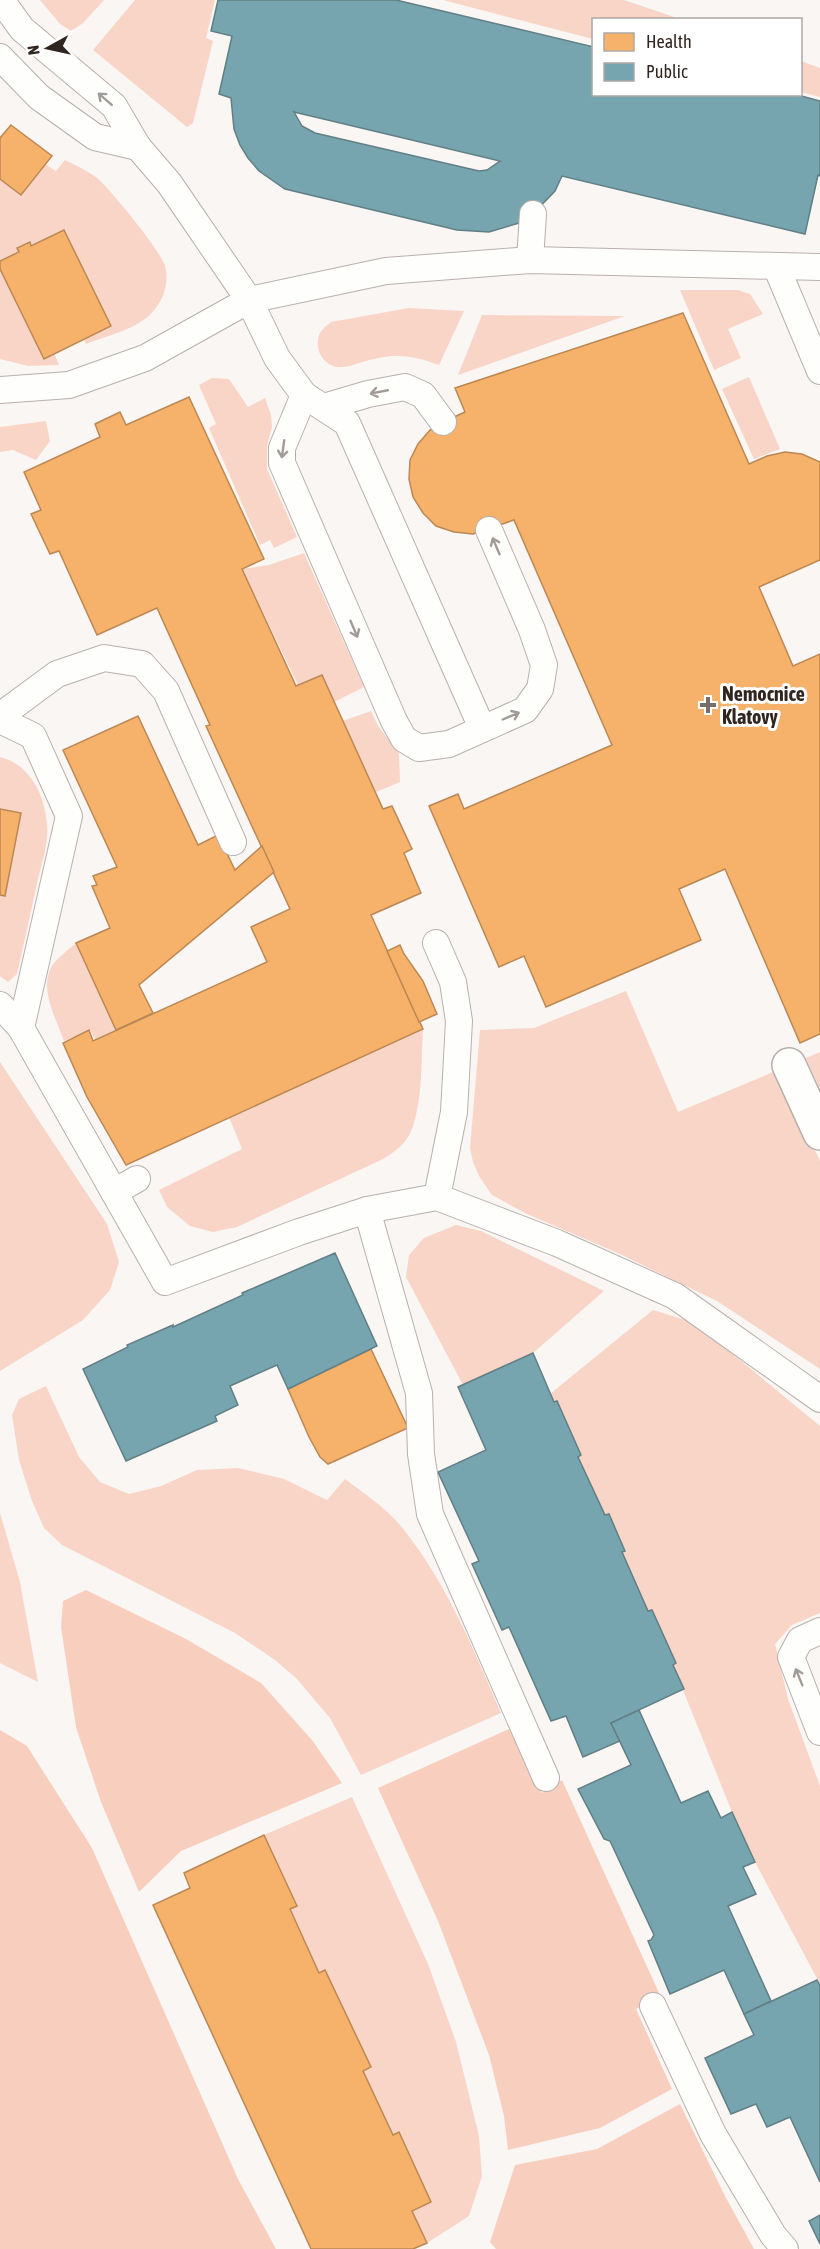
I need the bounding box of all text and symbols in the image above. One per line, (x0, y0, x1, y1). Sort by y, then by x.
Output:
north arrow (18, 18, 78, 78)
legend (592, 18, 802, 96)
text: Health (646, 31, 692, 52)
text: N (24, 44, 43, 56)
text: Public (646, 61, 688, 82)
one-way arrow (98, 92, 113, 106)
one-way arrow (370, 387, 390, 398)
one-way arrow (278, 439, 289, 458)
one-way arrow (489, 537, 501, 555)
one-way arrow (349, 619, 360, 637)
place label: Nemocnice Klatovy (722, 682, 805, 728)
marker: Nemocnice Klatovy (699, 696, 717, 714)
one-way arrow (501, 710, 520, 721)
one-way arrow (793, 1668, 804, 1687)

